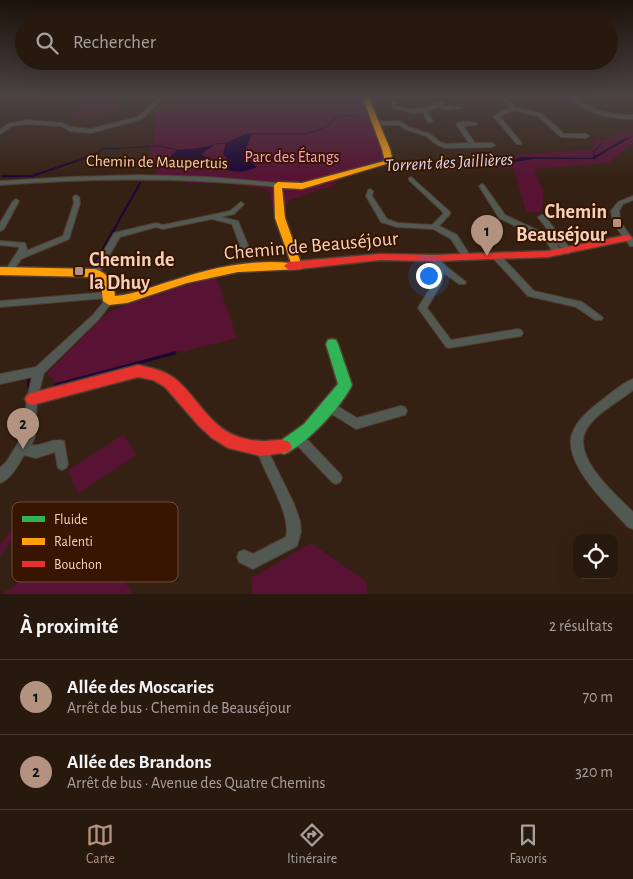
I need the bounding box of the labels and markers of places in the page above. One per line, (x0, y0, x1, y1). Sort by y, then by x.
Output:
place label: Chemin Beauséjour (516, 202, 607, 245)
pin: 1 (471, 215, 503, 256)
marker: Chemin Beauséjour (611, 217, 623, 229)
place label: Chemin de la Dhuy (89, 250, 174, 293)
marker: Chemin de la Dhuy (73, 265, 85, 277)
pin: 2 (7, 408, 39, 449)

